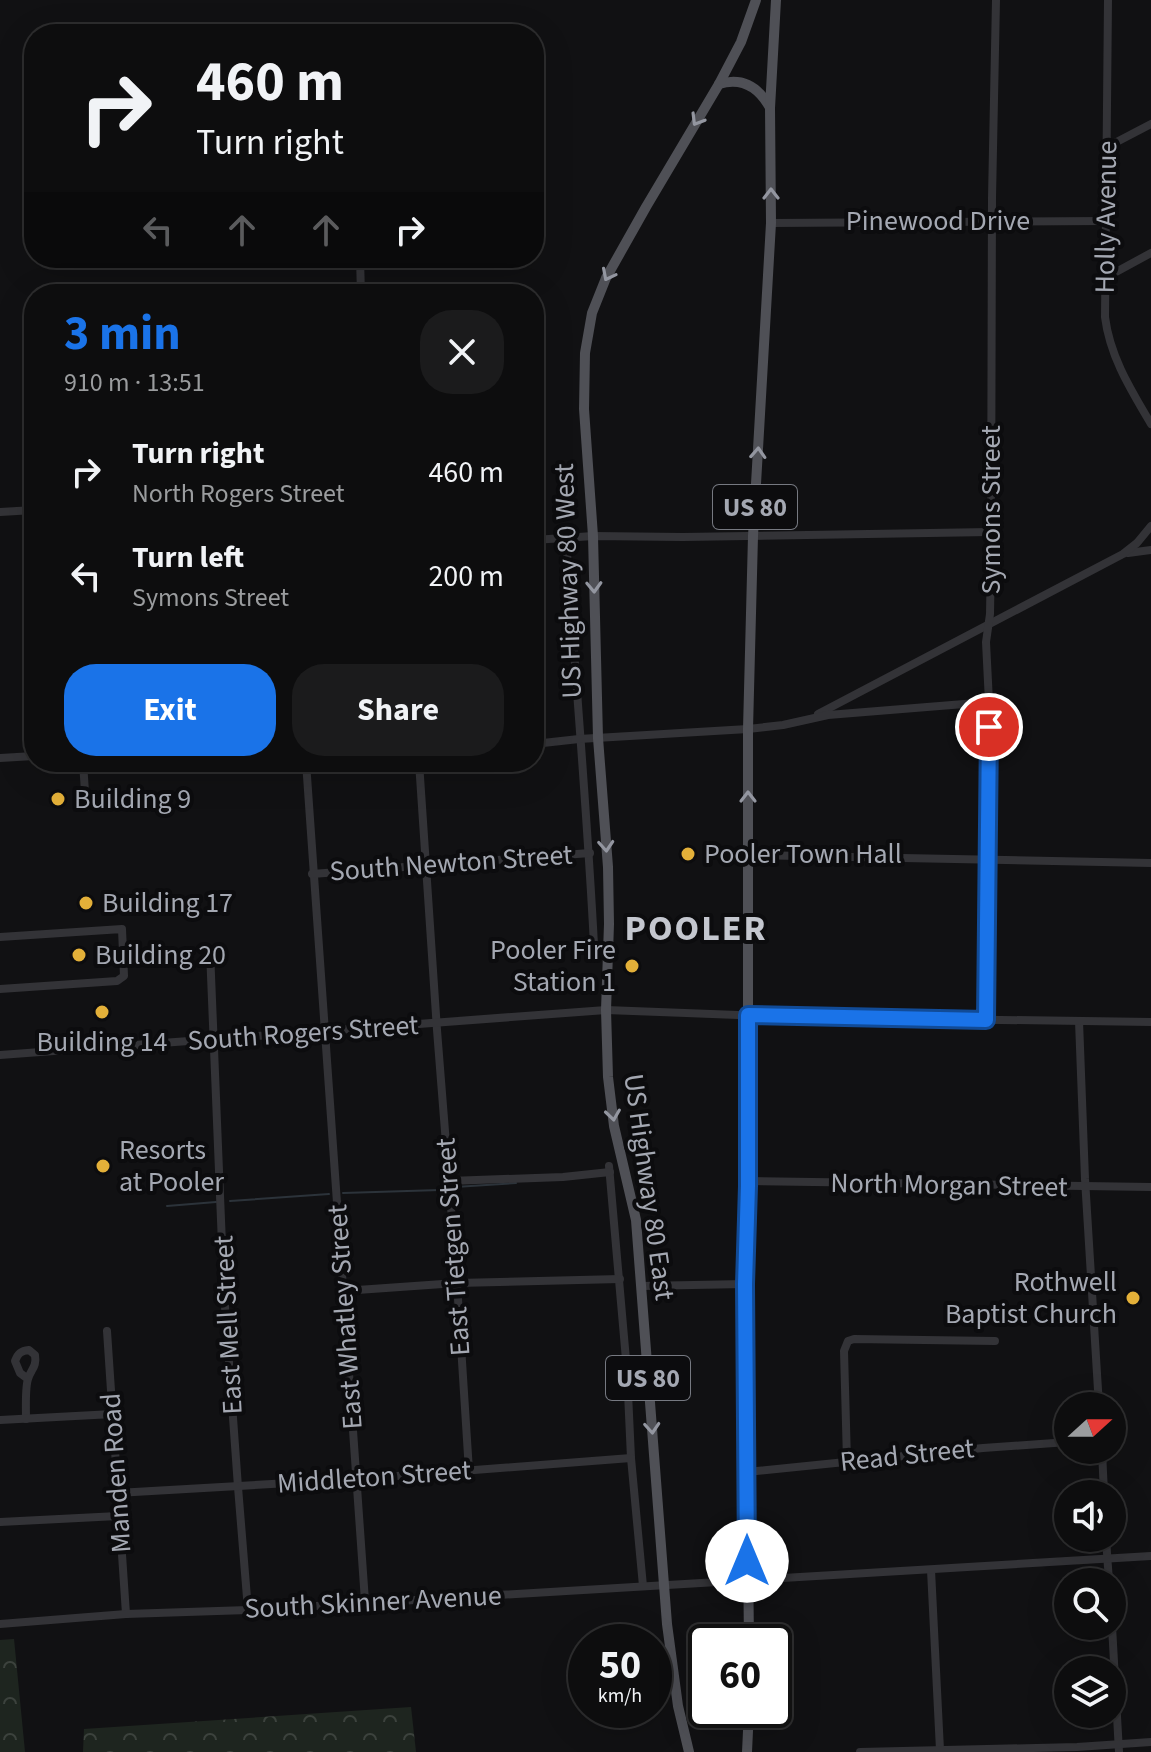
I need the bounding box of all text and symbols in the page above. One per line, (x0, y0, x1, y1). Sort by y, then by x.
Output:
text: 460 m (196, 43, 344, 122)
icon: right (64, 56, 168, 160)
one-way arrow (692, 111, 707, 126)
text: Turn right (196, 117, 344, 168)
street label: Holly Avenue (1085, 140, 1127, 294)
one-way arrow (762, 187, 780, 200)
street label: Pinewood Drive (846, 201, 1030, 241)
icon: left (136, 208, 180, 252)
icon: ahead (220, 208, 264, 252)
icon: ahead (304, 208, 348, 252)
icon: right (388, 208, 432, 252)
one-way arrow (602, 266, 618, 281)
text: 3 min (64, 300, 181, 368)
button: close (420, 310, 504, 394)
text: 910 m · 13:51 (64, 364, 205, 401)
street label: Symons Street (971, 425, 1011, 595)
text: Turn right (132, 432, 264, 475)
one-way arrow (749, 446, 766, 459)
icon: right (64, 450, 108, 494)
text: 460 m (428, 451, 504, 494)
street label: US Highway 80 West (544, 462, 592, 699)
text: North Rogers Street (132, 475, 345, 512)
road number: US 80 (713, 485, 797, 529)
text: Turn left (132, 536, 244, 579)
icon: left (64, 554, 108, 598)
text: 200 m (428, 555, 504, 598)
text: Symons Street (132, 579, 289, 616)
one-way arrow (585, 581, 603, 594)
button: Exit (64, 664, 276, 756)
button: Share (292, 664, 504, 756)
pin (955, 693, 1023, 761)
icon: arrive (967, 705, 1011, 749)
place label: Building 9 (74, 779, 191, 819)
marker: Building 9 (49, 790, 67, 808)
one-way arrow (739, 790, 757, 803)
place label: Pooler Town Hall (704, 834, 902, 874)
street label: South Newton Street (328, 835, 574, 891)
one-way arrow (597, 840, 614, 853)
marker: Pooler Town Hall (679, 845, 697, 863)
place label: Building 17 (102, 883, 233, 923)
marker: Building 17 (77, 894, 95, 912)
district label: POOLER (624, 903, 768, 954)
place label: Pooler Fire Station 1 (490, 930, 616, 1002)
place label: Building 20 (95, 935, 226, 975)
marker: Building 20 (70, 946, 88, 964)
marker: Pooler Fire Station 1 (623, 957, 641, 975)
marker: Building 14 (93, 1003, 111, 1021)
street label: South Rogers Street (186, 1005, 420, 1061)
place label: Building 14 (36, 1022, 168, 1062)
street label: US Highway 80 East (613, 1071, 685, 1303)
one-way arrow (604, 1108, 621, 1122)
place label: Resorts at Pooler (119, 1130, 224, 1202)
street label: East Tietgen Street (425, 1136, 481, 1357)
marker: Resorts at Pooler (94, 1157, 112, 1175)
street label: North Morgan Street (830, 1163, 1068, 1207)
street label: East Whatley Street (317, 1203, 373, 1431)
street label: East Mell Street (203, 1234, 253, 1416)
place label: Rothwell Baptist Church (945, 1262, 1117, 1334)
marker: Rothwell Baptist Church (1124, 1289, 1142, 1307)
road number: US 80 (606, 1356, 690, 1400)
street label: Manden Road (90, 1392, 142, 1554)
north arrow (1054, 1392, 1126, 1464)
map controls (1054, 1392, 1126, 1728)
one-way arrow (643, 1422, 660, 1435)
street label: Read Street (838, 1428, 977, 1482)
street label: Middleton Street (276, 1450, 473, 1504)
button: sound (1054, 1480, 1126, 1552)
position arrow (705, 1519, 789, 1603)
button: search (1054, 1568, 1126, 1640)
street label: South Skinner Avenue (243, 1575, 503, 1629)
speed limit sign: 60 (688, 1624, 792, 1728)
text: 50 (599, 1637, 641, 1694)
button: layers (1054, 1656, 1126, 1728)
text: km/h (598, 1682, 642, 1710)

